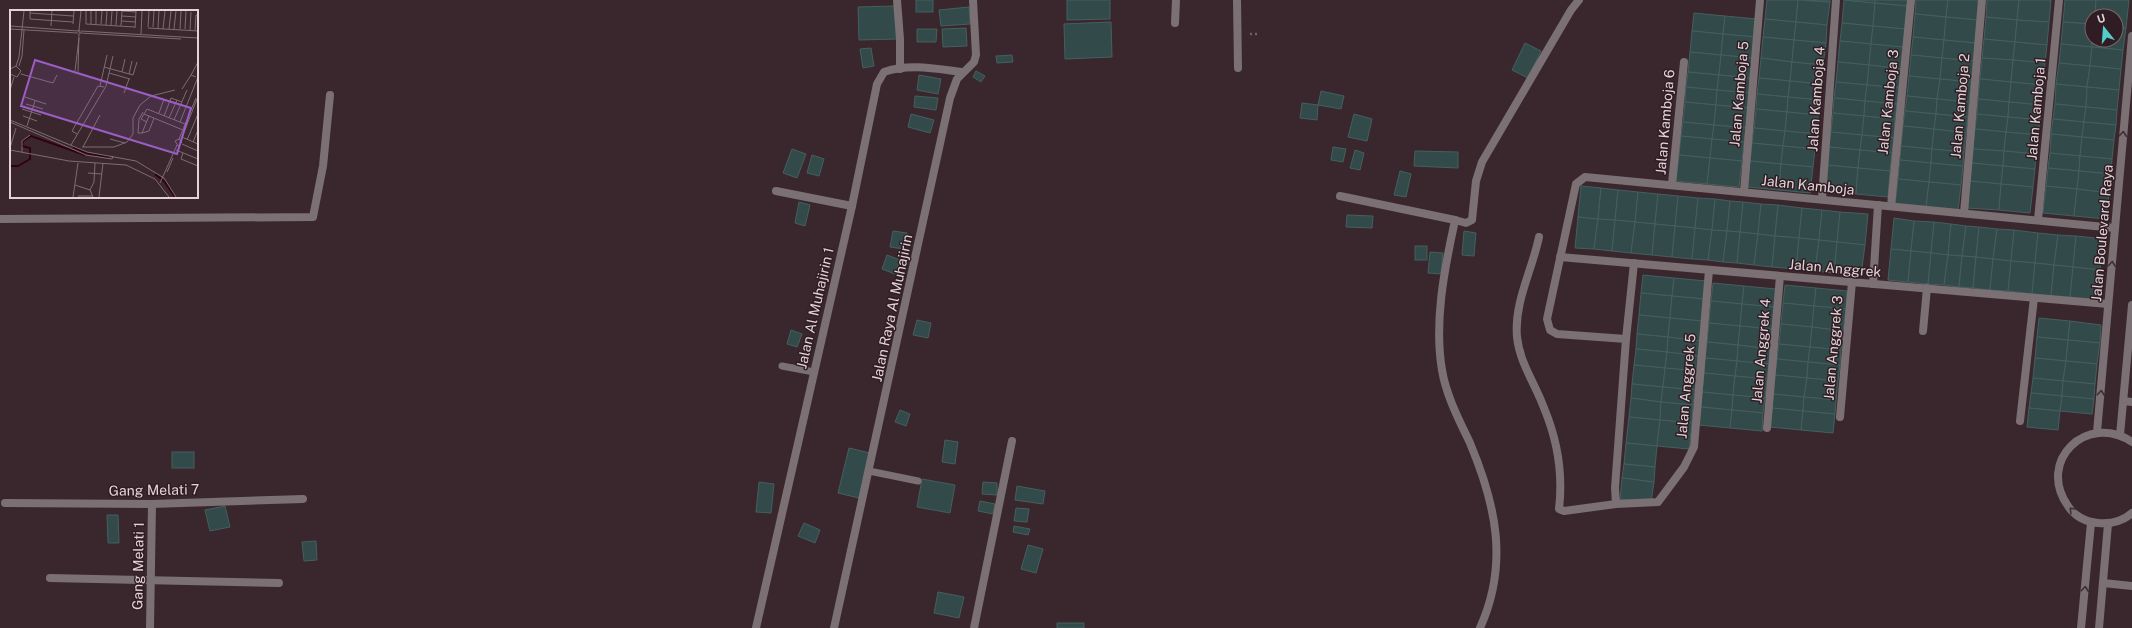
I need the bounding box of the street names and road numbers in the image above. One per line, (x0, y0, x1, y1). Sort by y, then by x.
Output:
street label: Jalan Kamboja 5 (1726, 41, 1752, 147)
street label: Jalan Kamboja 4 (1804, 46, 1828, 152)
street label: Jalan Kamboja 3 (1875, 48, 1902, 155)
street label: Jalan Kamboja 2 (1947, 53, 1973, 159)
street label: Jalan Kamboja 1 (2024, 57, 2048, 161)
street label: Jalan Kamboja 6 (1652, 68, 1678, 175)
street label: Jalan Boulevard Raya (2088, 164, 2116, 302)
street label: Jalan Kamboja (1761, 172, 1855, 198)
street label: Jalan Raya Al Muhajirin (869, 233, 915, 383)
street label: Jalan Al Muhajirin 1 (793, 246, 837, 370)
street label: Jalan Anggrek (1788, 256, 1882, 280)
street label: Jalan Anggrek 3 (1820, 295, 1846, 401)
street label: Jalan Anggrek 4 (1748, 298, 1774, 404)
street label: Jalan Anggrek 5 (1673, 333, 1699, 439)
street label: Gang Melati 7 (108, 481, 200, 499)
street label: Gang Melati 1 (129, 522, 147, 610)

